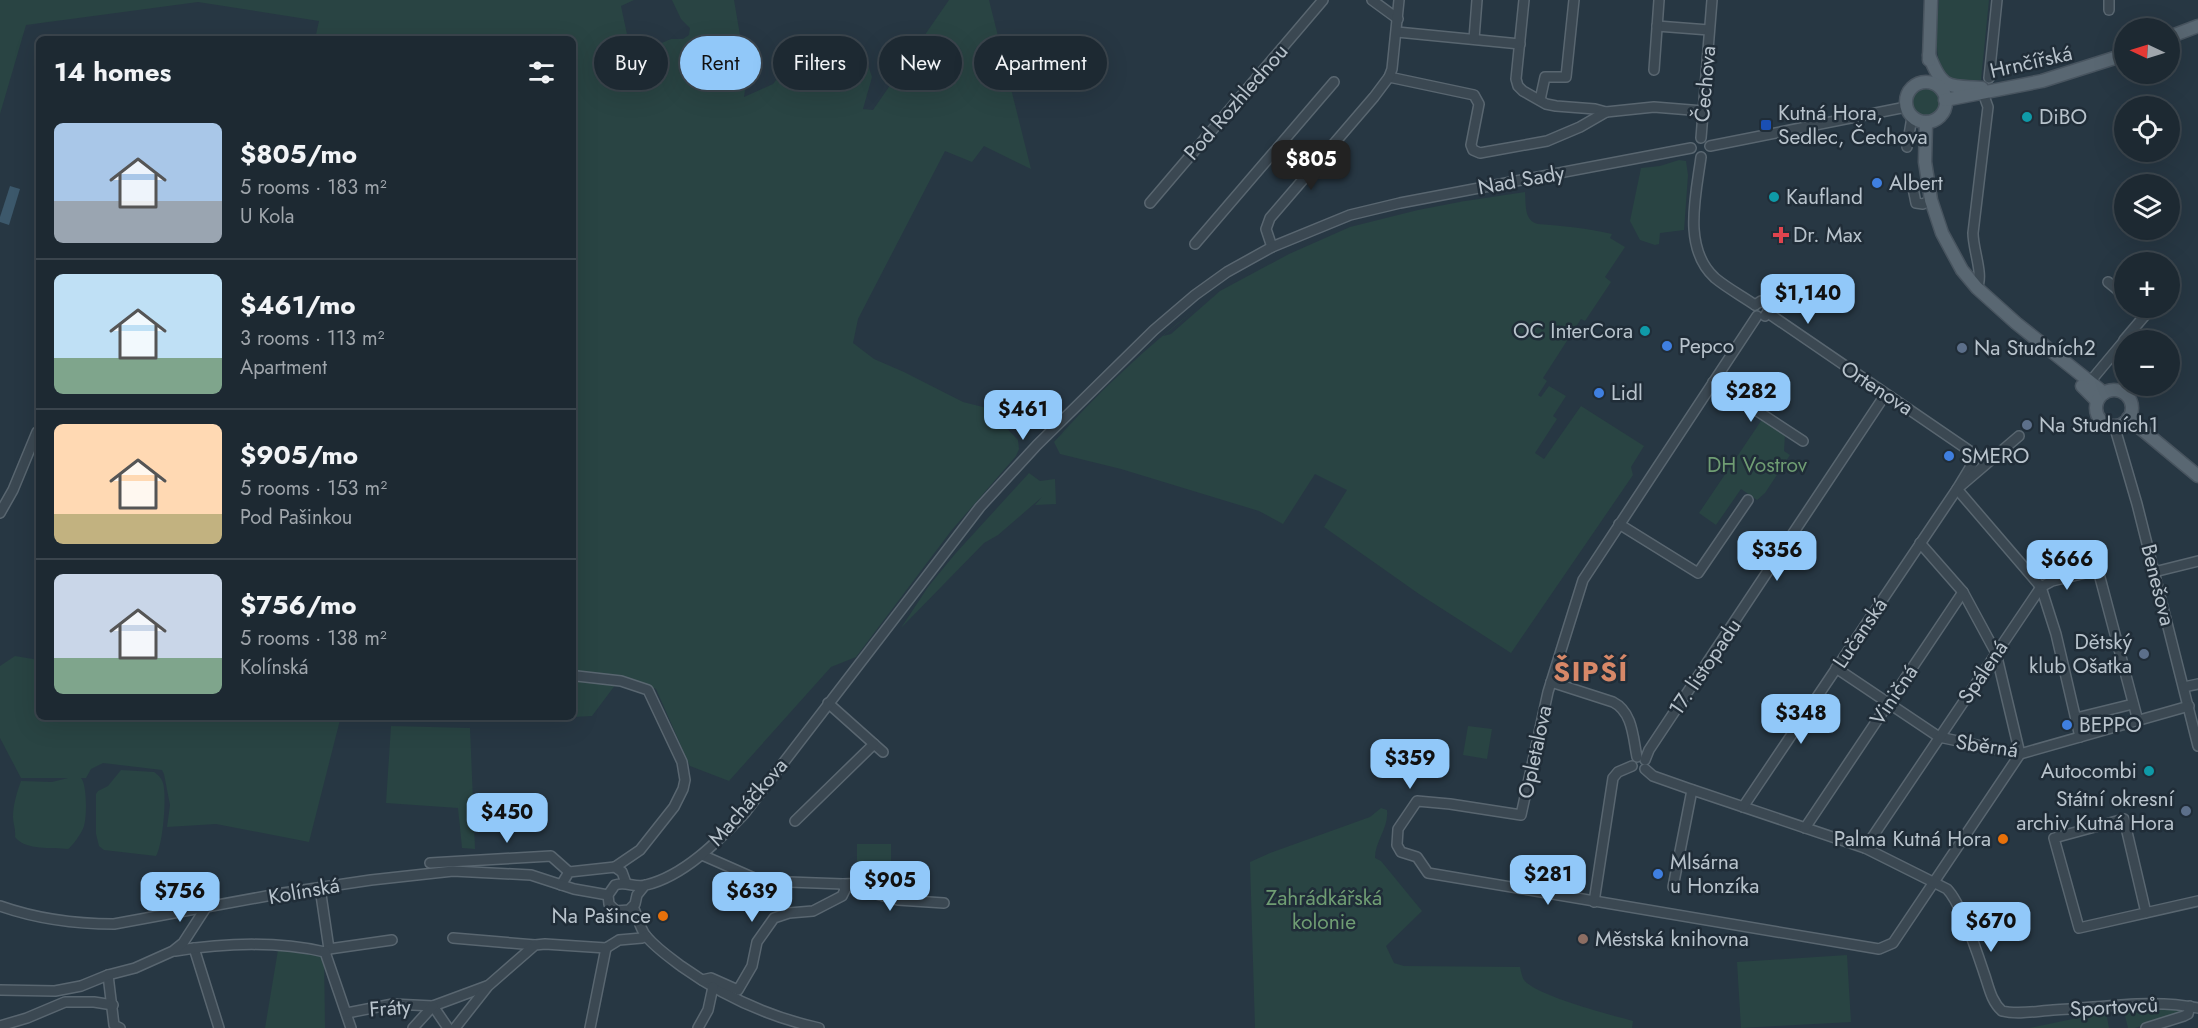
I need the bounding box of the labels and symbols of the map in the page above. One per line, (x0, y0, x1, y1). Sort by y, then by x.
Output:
north arrow (2114, 18, 2180, 84)
street label: Pod Rozhlednou (1177, 37, 1295, 167)
street label: Hrnčířská (1987, 38, 2075, 86)
street label: Čechova (1687, 44, 1723, 124)
place label: Kutná Hora, Sedlec, Čechova (1778, 98, 1928, 152)
place label: DiBO (2039, 102, 2087, 132)
marker: DiBO (2020, 110, 2034, 124)
marker: Kutná Hora, Sedlec, Čechova (1759, 118, 1773, 132)
pin: $805 (1275, 140, 1347, 191)
street label: Nad Sady (1475, 158, 1567, 202)
place label: Albert (1889, 168, 1943, 198)
marker: Albert (1870, 176, 1884, 190)
place label: Kaufland (1786, 182, 1863, 212)
marker: Kaufland (1767, 190, 1781, 204)
place label: Dr. Max (1793, 220, 1862, 250)
marker: Dr. Max (1774, 228, 1788, 242)
pin: $1,140 (1759, 274, 1857, 325)
place label: OC InterCora (1513, 316, 1633, 346)
marker: OC InterCora (1638, 324, 1652, 338)
place label: Pepco (1679, 331, 1734, 361)
place label: Na Studních2 (1974, 333, 2096, 363)
marker: Pepco (1660, 339, 1674, 353)
marker: Na Studních2 (1955, 341, 1969, 355)
street label: Ortenova (1835, 353, 1919, 423)
pin: $282 (1715, 372, 1787, 423)
place label: Lidl (1611, 378, 1643, 408)
marker: Lidl (1592, 386, 1606, 400)
pin: $461 (987, 390, 1059, 441)
place label: Na Studních1 (2039, 410, 2158, 440)
marker: Na Studních1 (2020, 418, 2034, 432)
place label: SMERO (1961, 441, 2029, 471)
marker: SMERO (1942, 449, 1956, 463)
park label: DH Vostrov (1707, 450, 1808, 480)
pin: $356 (1741, 531, 1813, 582)
pin: $666 (2031, 540, 2103, 591)
street label: Benešova (2133, 541, 2183, 629)
street label: Lučanská (1825, 592, 1895, 674)
street label: 17. listopadu (1661, 612, 1749, 722)
place label: Dětský klub Ošatka (2029, 627, 2133, 681)
street label: Spálená (1951, 634, 2015, 710)
marker: Dětský klub Ošatka (2137, 647, 2151, 661)
district label: ŠIPŠÍ (1553, 652, 1629, 691)
street label: Viničná (1863, 659, 1925, 731)
pin: $348 (1765, 694, 1837, 745)
street label: Opletalova (1510, 703, 1560, 801)
place label: BEPPO (2079, 710, 2142, 740)
marker: BEPPO (2060, 718, 2074, 732)
street label: Sběrná (1954, 727, 2020, 765)
pin: $359 (1374, 739, 1446, 790)
street label: Macháčkova (701, 751, 795, 853)
place label: Autocombi (2041, 756, 2137, 786)
marker: Autocombi (2142, 764, 2156, 778)
place label: Státní okresní archiv Kutná Hora (2016, 784, 2176, 838)
pin: $450 (471, 793, 543, 844)
marker: Státní okresní archiv Kutná Hora (2179, 804, 2193, 818)
place label: Palma Kutná Hora (1834, 824, 1991, 854)
marker: Palma Kutná Hora (1996, 832, 2010, 846)
place label: Mlsárna u Honzíka (1670, 847, 1759, 901)
pin: $281 (1512, 855, 1584, 906)
pin: $905 (854, 861, 926, 912)
marker: Mlsárna u Honzíka (1651, 867, 1665, 881)
street label: Kolínská (266, 870, 342, 912)
pin: $756 (144, 872, 216, 923)
pin: $639 (716, 872, 788, 923)
park label: Zahrádkářská kolonie (1266, 883, 1382, 937)
place label: Na Pašince (552, 901, 651, 931)
pin: $670 (1955, 902, 2027, 953)
marker: Na Pašince (656, 909, 670, 923)
place label: Městská knihovna (1595, 924, 1749, 954)
marker: Městská knihovna (1576, 932, 1590, 946)
street label: Sportovců (2069, 990, 2159, 1024)
street label: Fráty (368, 992, 413, 1024)

